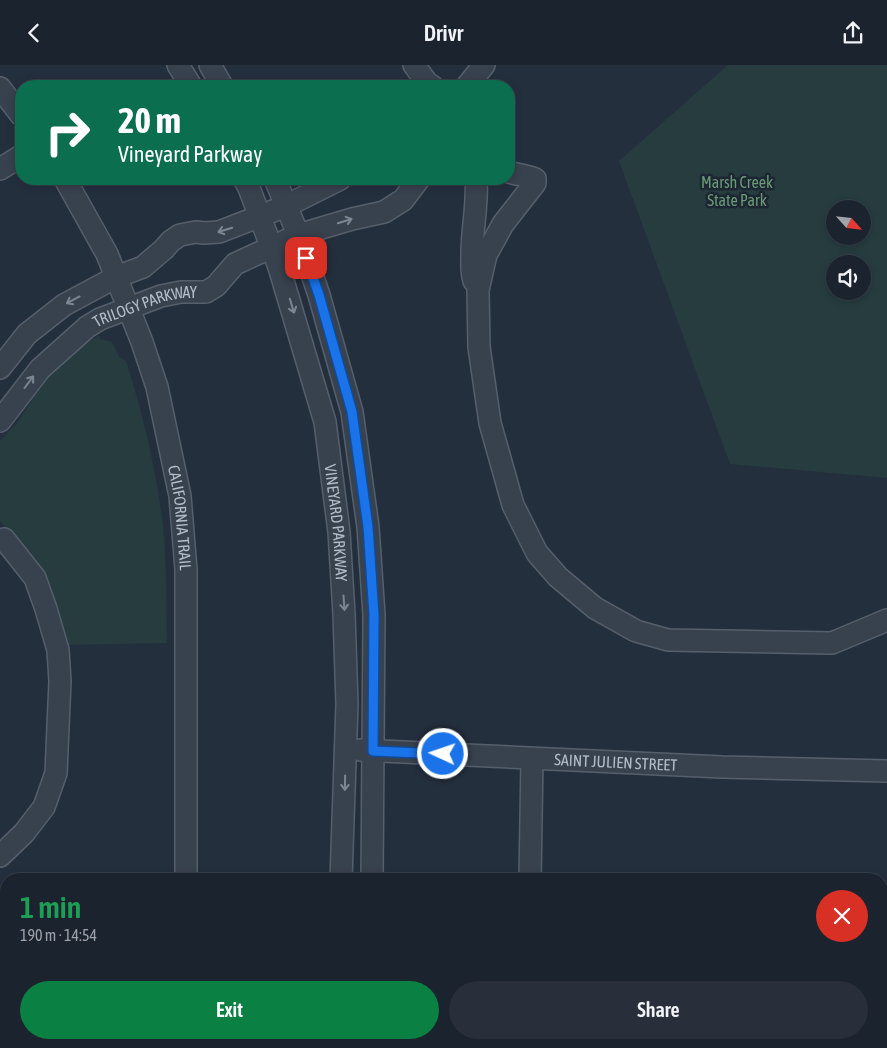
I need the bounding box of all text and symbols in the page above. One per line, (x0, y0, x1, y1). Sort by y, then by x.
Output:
icon: back (20, 19, 48, 47)
icon: share (839, 19, 867, 47)
text: Drivr (424, 20, 463, 46)
icon: right (35, 100, 100, 165)
text: 20 m (118, 100, 181, 140)
text: Vineyard Parkway (118, 141, 262, 167)
park label: Marsh Creek State Park (701, 173, 773, 209)
north arrow (826, 200, 871, 245)
map controls (826, 200, 871, 300)
one-way arrow (336, 215, 352, 225)
one-way arrow (217, 225, 233, 235)
pin (285, 237, 327, 279)
icon: arrive (292, 244, 320, 272)
button: sound (826, 255, 871, 300)
street label: TRILOGY PARKWAY (89, 283, 198, 330)
one-way arrow (66, 296, 81, 305)
one-way arrow (287, 298, 297, 314)
one-way arrow (24, 376, 35, 389)
street label: CALIFORNIA TRAIL (165, 463, 195, 572)
street label: VINEYARD PARKWAY (321, 463, 351, 583)
one-way arrow (339, 595, 348, 611)
position arrow (416, 727, 468, 779)
street label: SAINT JULIEN STREET (554, 750, 678, 774)
one-way arrow (340, 775, 349, 791)
text: 1 min (20, 890, 81, 924)
button: close (816, 890, 868, 942)
text: 190 m · 14:54 (20, 926, 97, 944)
button: Exit (20, 981, 439, 1039)
button: Share (449, 981, 868, 1039)

